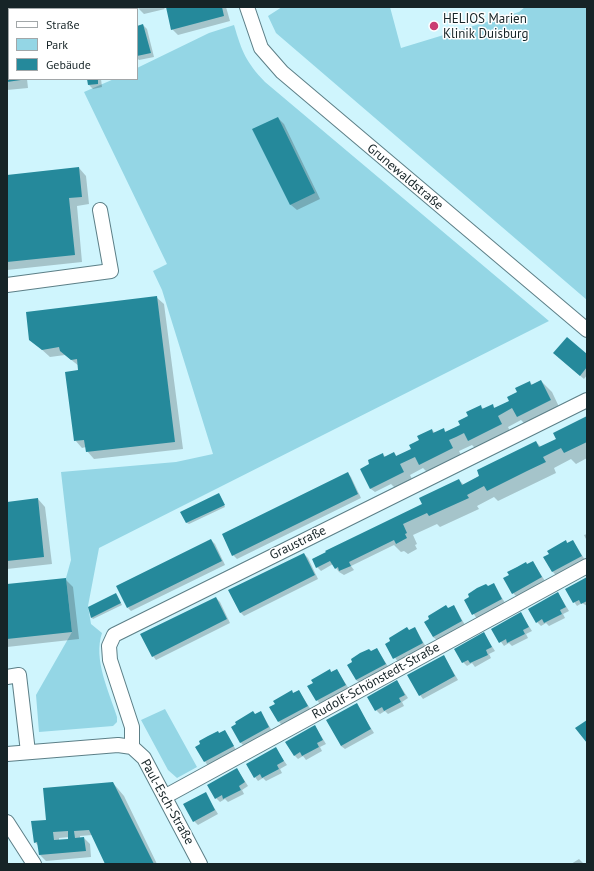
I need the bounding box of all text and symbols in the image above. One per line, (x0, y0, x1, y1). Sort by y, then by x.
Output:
legend (8, 8, 138, 80)
place label: HELIOS Marien Klinik Duisburg (443, 11, 528, 42)
text: Straße (46, 17, 80, 32)
marker: HELIOS Marien Klinik Duisburg (428, 20, 440, 32)
text: Park (46, 37, 68, 52)
text: Gebäude (46, 57, 91, 72)
street label: Grunewaldstraße (364, 141, 446, 213)
street label: Graustraße (267, 523, 329, 563)
street label: Rudolf-Schönstedt-Straße (309, 639, 443, 723)
street label: Paul-Esch-Straße (137, 757, 197, 847)

